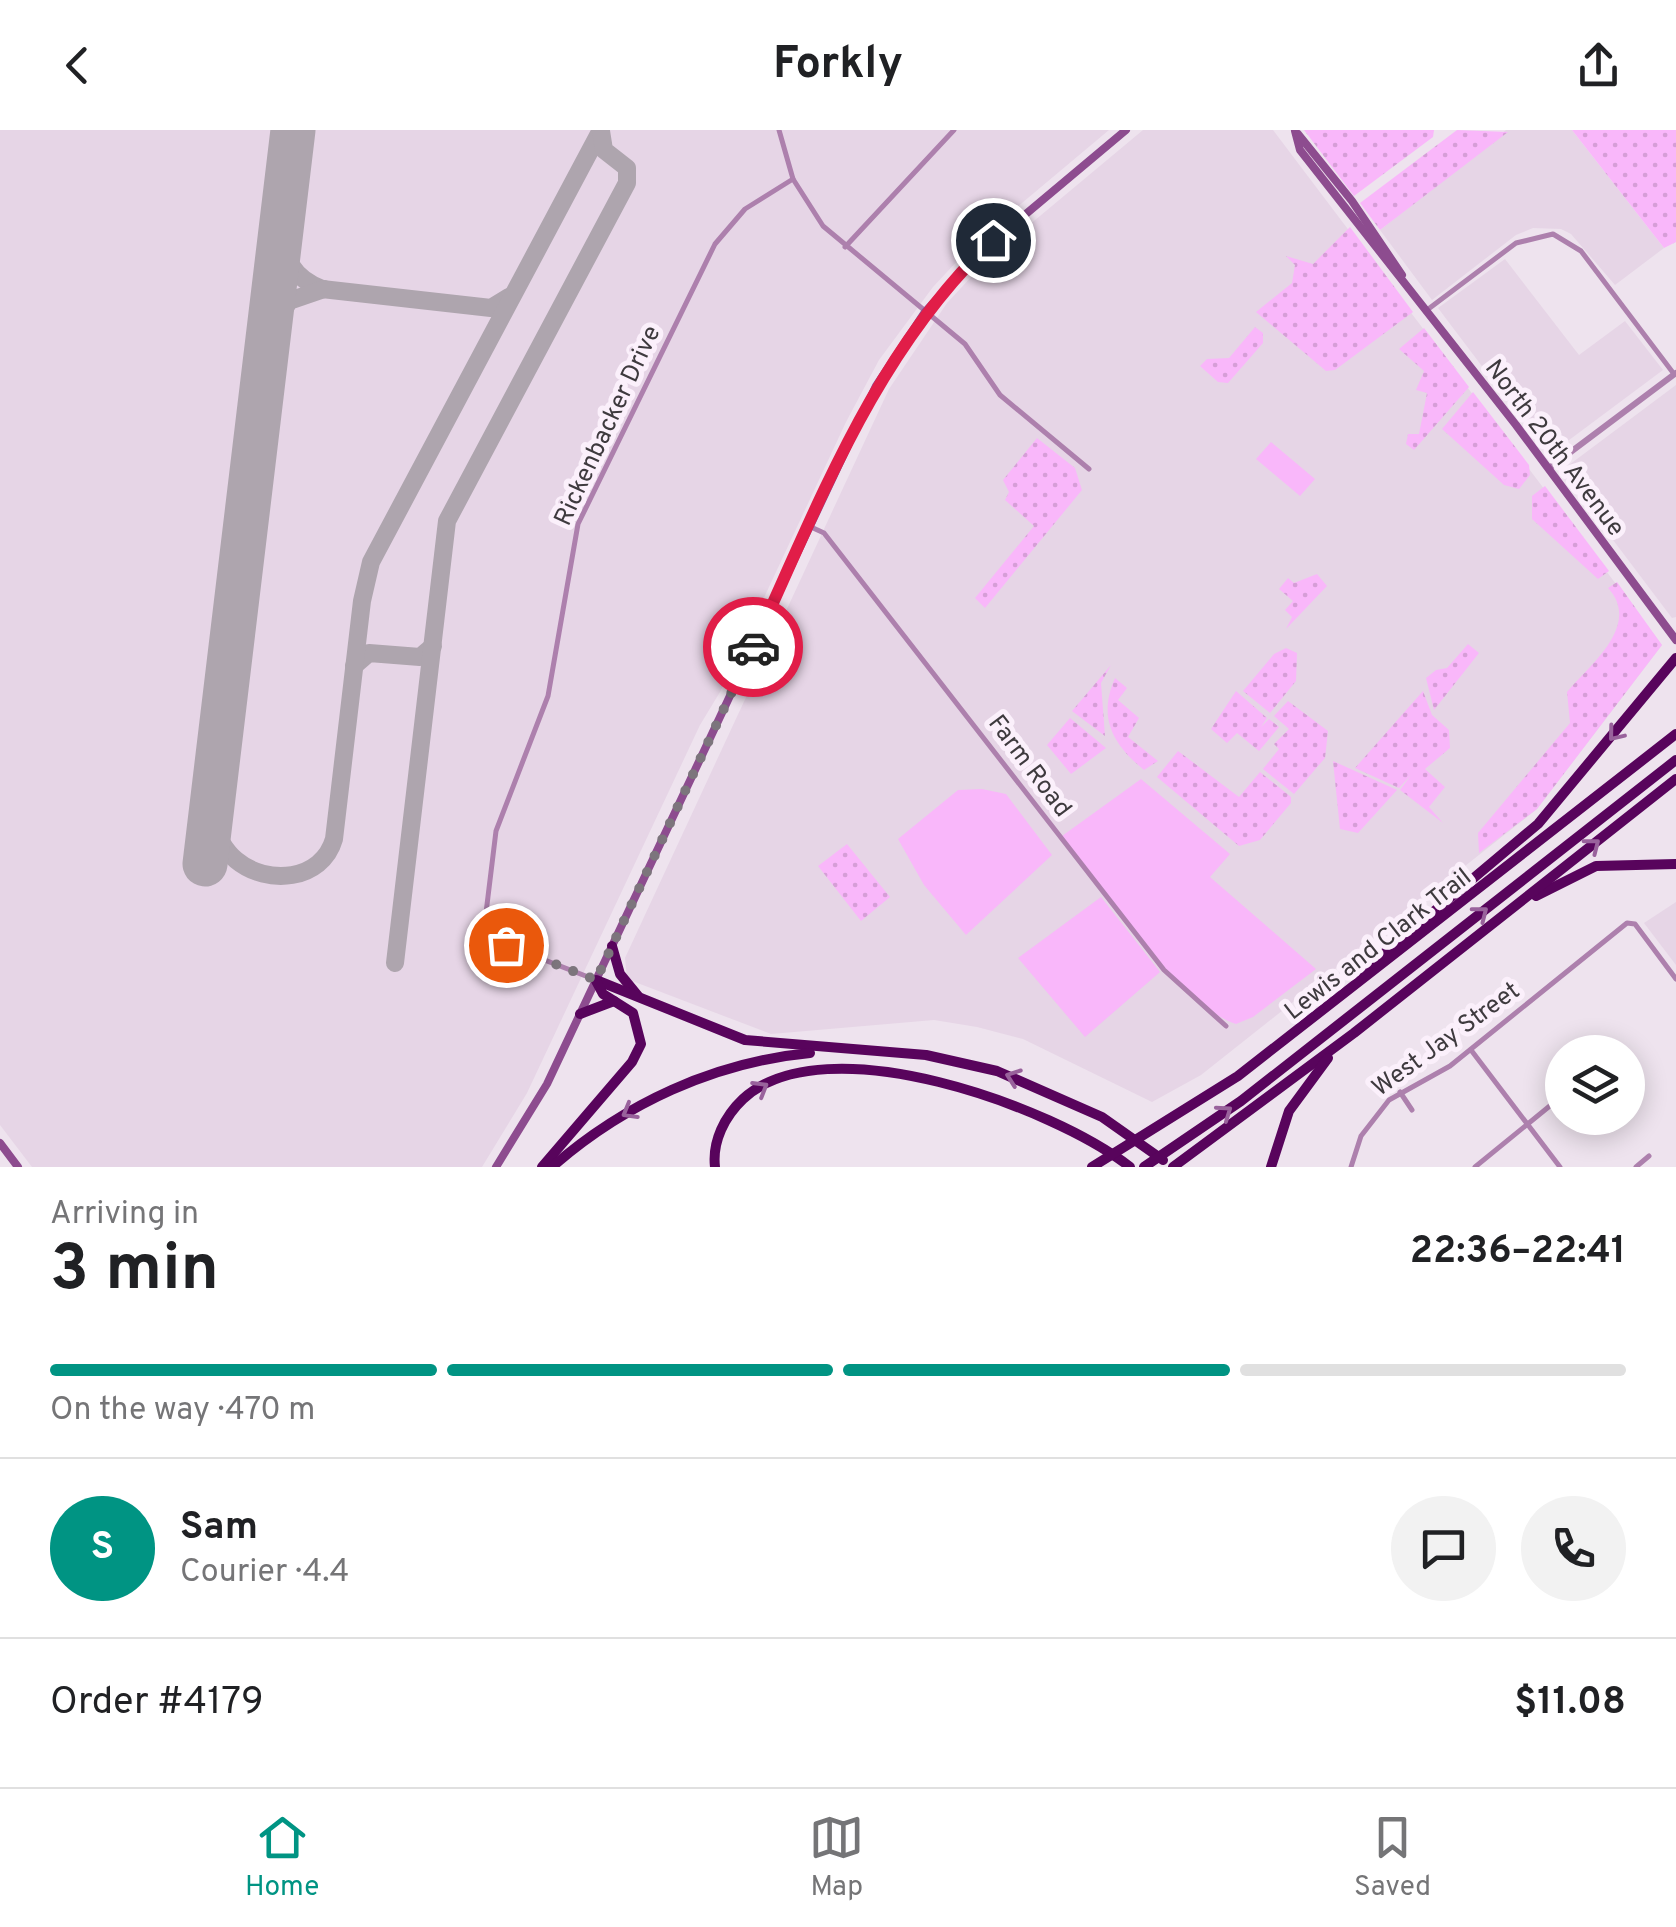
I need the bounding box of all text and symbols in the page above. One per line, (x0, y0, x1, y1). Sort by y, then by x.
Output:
text: Forkly (773, 37, 903, 94)
icon: back (50, 38, 105, 93)
icon: share (1571, 38, 1626, 93)
pin (951, 198, 1036, 283)
icon: home (966, 213, 1021, 268)
street label: Rickenbacker Drive (548, 321, 669, 531)
street label: North 20th Avenue (1477, 354, 1631, 544)
courier (703, 597, 803, 697)
icon: car (726, 620, 781, 675)
street label: Farm Road (980, 709, 1078, 824)
one-way arrow (1609, 723, 1627, 741)
one-way arrow (1582, 839, 1600, 856)
street label: Lewis and Clark Trail (1279, 862, 1479, 1028)
pin (464, 903, 549, 988)
one-way arrow (1470, 907, 1488, 924)
icon: bag (479, 918, 534, 973)
street label: West Jay Street (1366, 976, 1527, 1105)
map controls (1545, 1035, 1645, 1135)
button: layers (1545, 1035, 1645, 1135)
one-way arrow (1005, 1069, 1023, 1089)
one-way arrow (750, 1081, 768, 1100)
one-way arrow (622, 1099, 640, 1119)
one-way arrow (1214, 1107, 1232, 1124)
text: Arriving in (50, 1195, 199, 1235)
text: 22:36–22:41 (1410, 1228, 1626, 1277)
text: 3 min (50, 1231, 219, 1313)
text: On the way · 470 m (50, 1391, 315, 1431)
button: chat (1391, 1496, 1496, 1601)
button: phone (1521, 1496, 1626, 1601)
text: Sam (180, 1504, 258, 1553)
text: S (91, 1524, 114, 1573)
text: Courier · 4.4 (180, 1553, 349, 1593)
text: Order #4179 (50, 1679, 264, 1728)
text: $11.08 (1514, 1679, 1626, 1728)
tab: Home (245, 1810, 319, 1906)
tab: Map (809, 1810, 864, 1906)
tab: Saved (1354, 1810, 1431, 1906)

